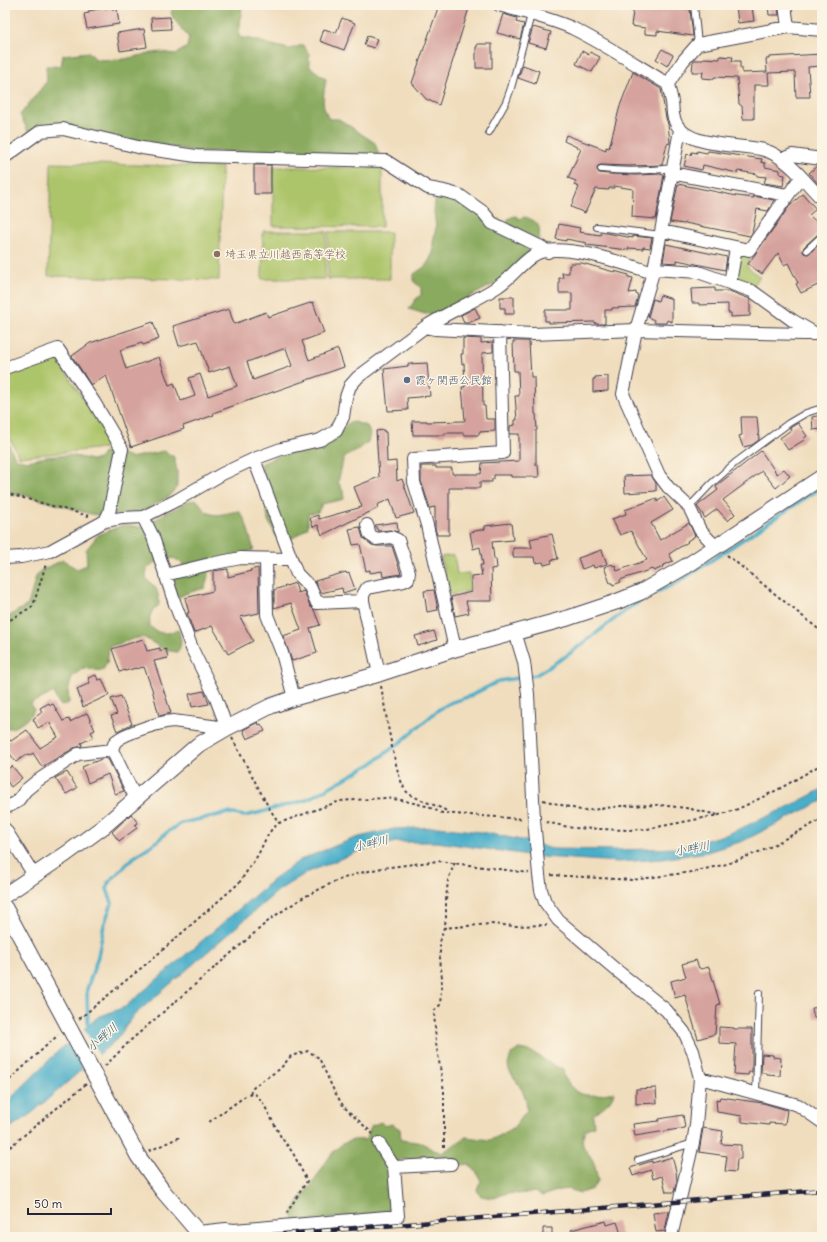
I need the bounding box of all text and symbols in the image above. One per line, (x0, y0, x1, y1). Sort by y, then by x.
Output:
place label: 埼玉県立川越西高等学校 (225, 247, 346, 261)
marker: 埼玉県立川越西高等学校 (212, 249, 222, 259)
place label: 霞ヶ関西公民館 (415, 373, 492, 387)
marker: 霞ヶ関西公民館 (402, 375, 412, 385)
water label: 小畔川 (352, 832, 390, 854)
water label: 小畔川 (673, 837, 711, 859)
water label: 小畔川 (83, 1020, 121, 1054)
scale bar (28, 1190, 111, 1216)
text: 50 m (34, 1196, 63, 1211)

